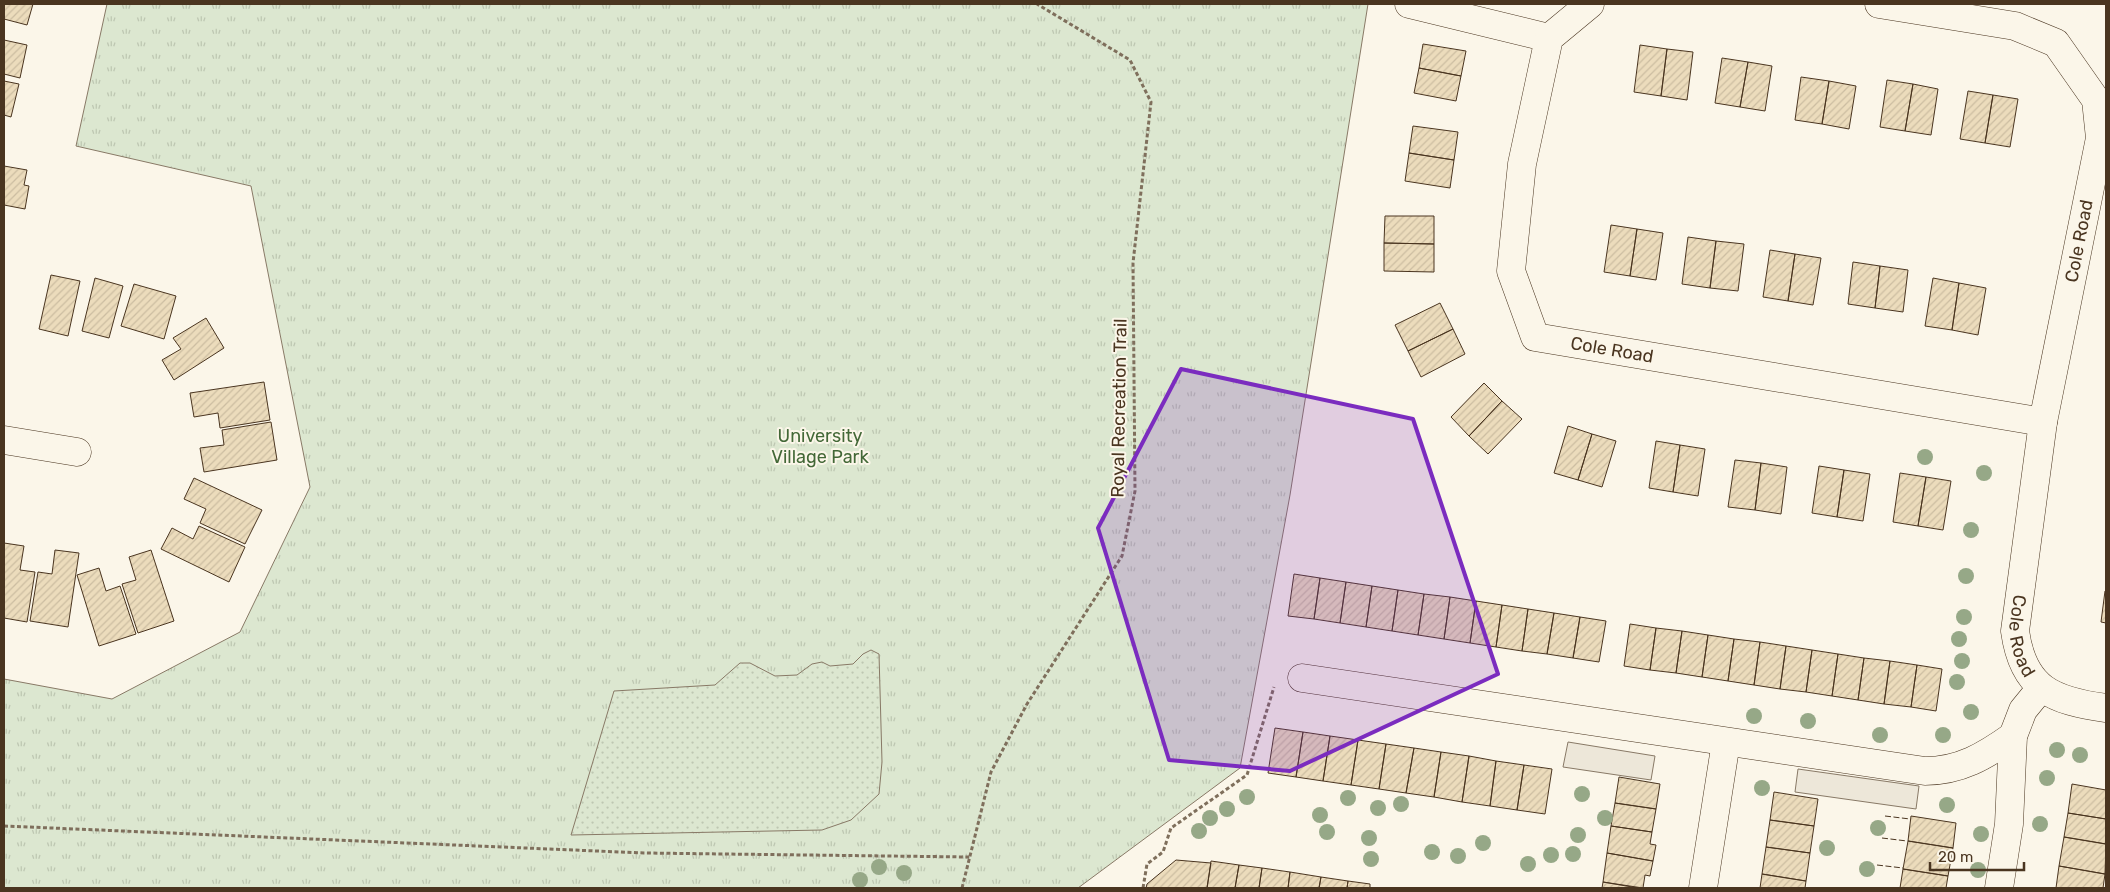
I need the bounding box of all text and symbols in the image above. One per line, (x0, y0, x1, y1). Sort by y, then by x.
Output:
street label: Cole Road (2060, 198, 2098, 284)
street label: Royal Recreation Trail (1106, 318, 1132, 498)
street label: Cole Road (1569, 332, 1655, 368)
park label: University Village Park (771, 425, 869, 468)
street label: Cole Road (2004, 593, 2040, 681)
scale bar (1930, 840, 2024, 872)
text: 20 m (1938, 848, 1973, 866)

